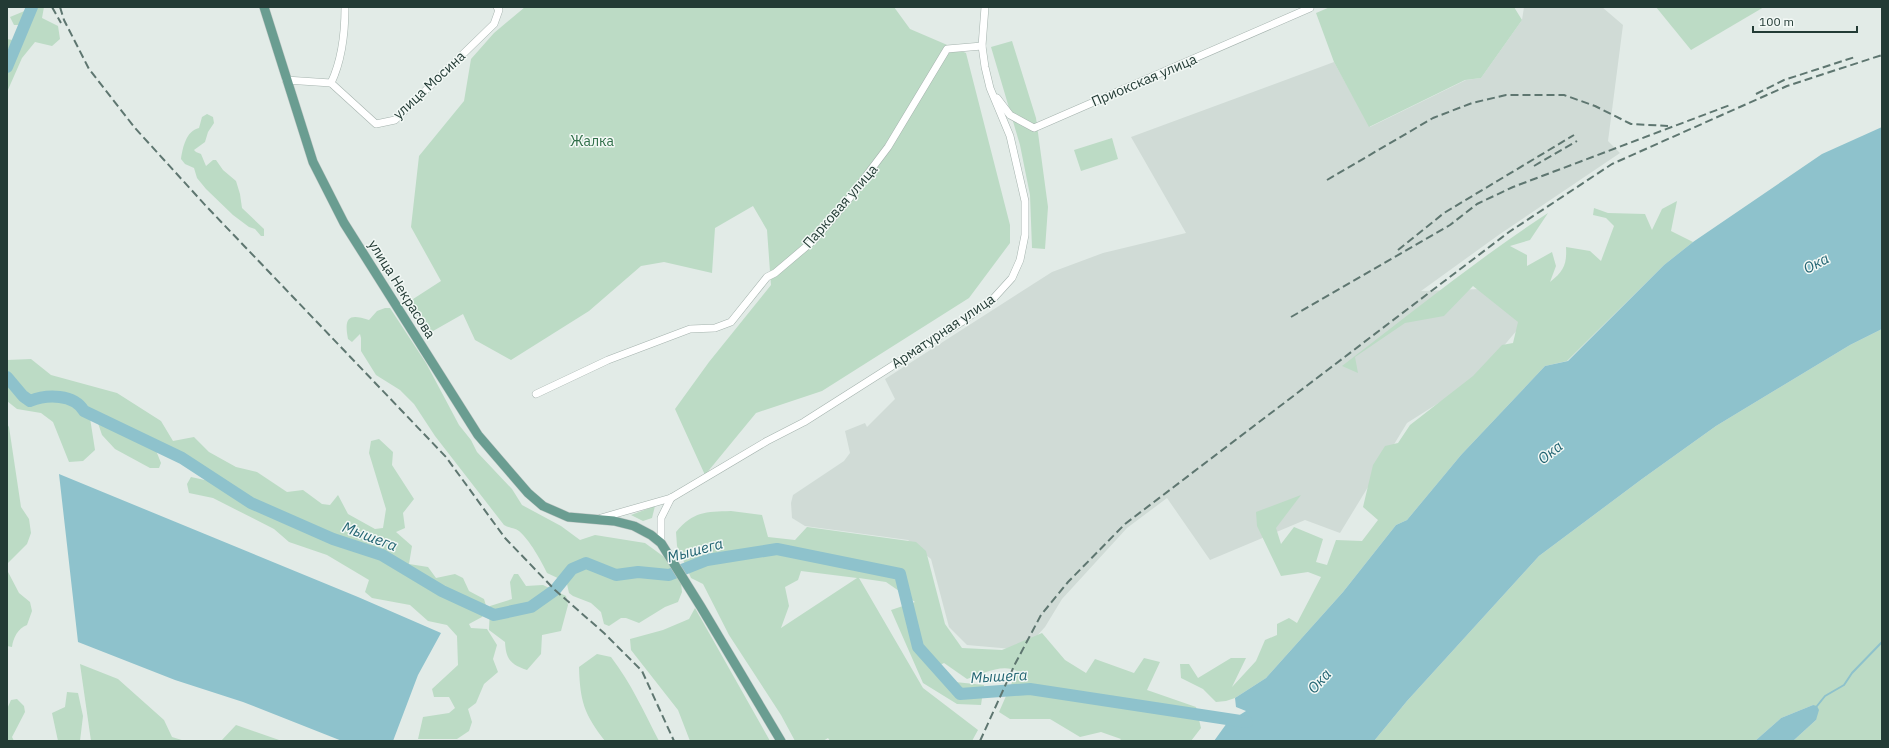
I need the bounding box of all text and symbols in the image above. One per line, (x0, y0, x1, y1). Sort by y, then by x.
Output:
scale bar (1753, 8, 1857, 34)
text: 100 m (1759, 14, 1794, 29)
street label: улица Мосина (389, 47, 469, 123)
street label: Приокская улица (1088, 49, 1200, 110)
park label: Жалка (570, 132, 615, 150)
street label: Парковая улица (799, 160, 882, 252)
street label: улица Некрасова (364, 236, 440, 342)
water label: Ока (1800, 248, 1832, 278)
street label: Арматурная улица (888, 289, 999, 372)
water label: Ока (1534, 436, 1567, 468)
water label: Мышега (340, 517, 400, 555)
water label: Мышега (665, 533, 725, 567)
water label: Мышега (970, 665, 1028, 687)
water label: Ока (1303, 665, 1335, 697)

